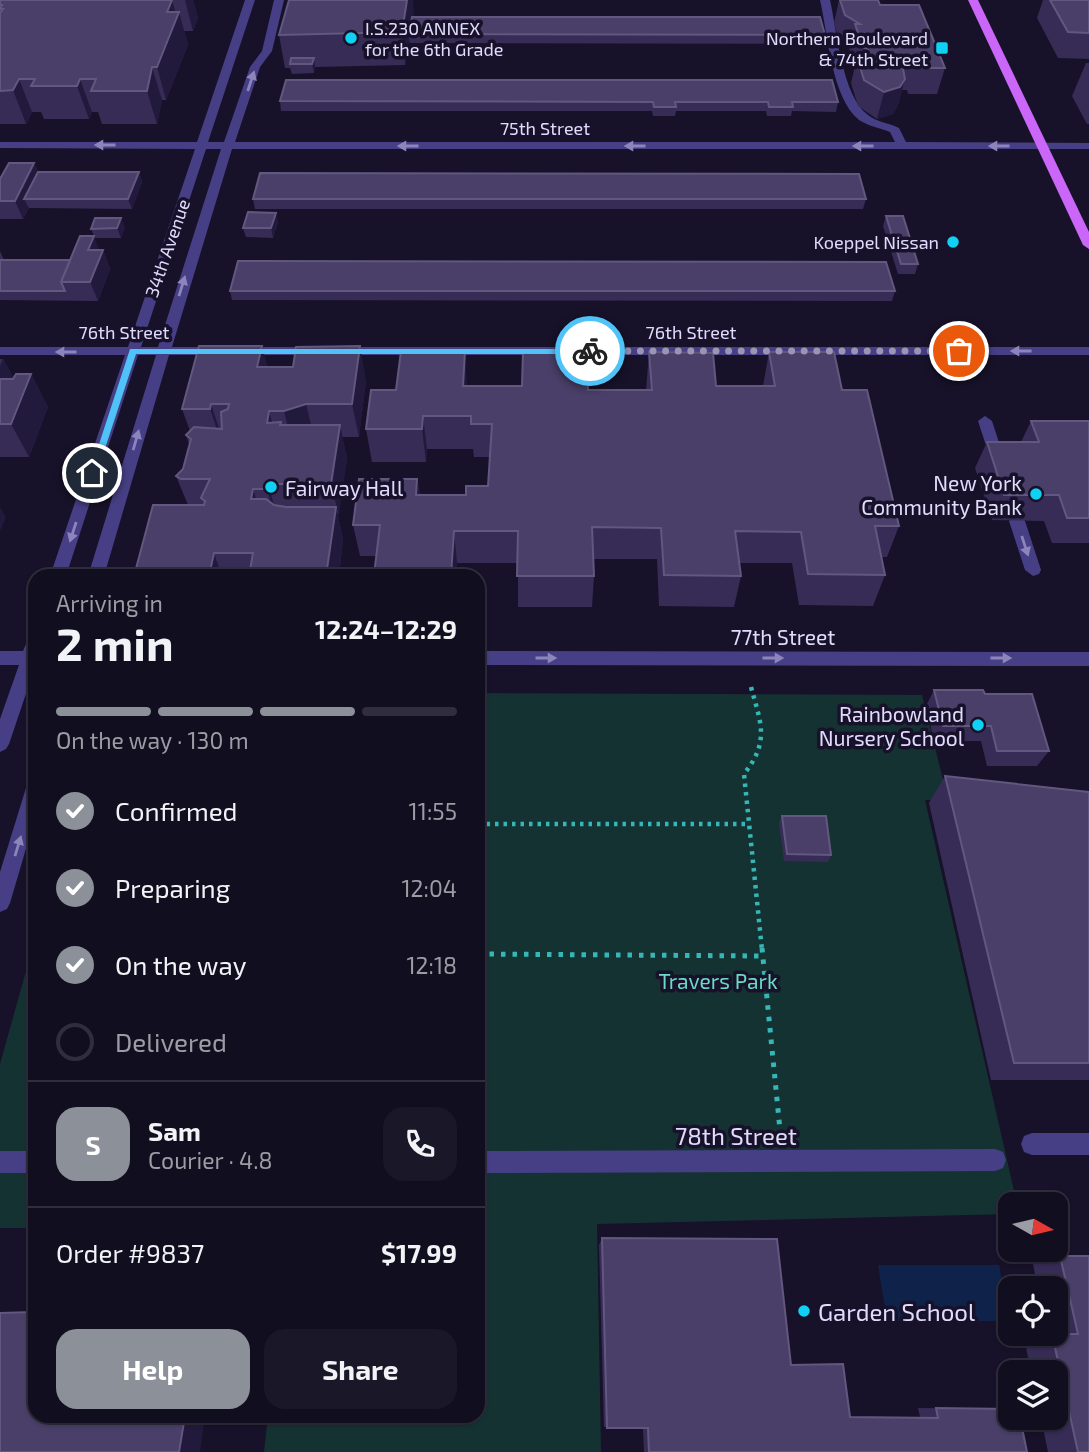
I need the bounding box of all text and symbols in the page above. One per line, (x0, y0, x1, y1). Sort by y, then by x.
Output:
place label: I.S.230 ANNEX for the 6th Grade (365, 17, 503, 60)
place label: Northern Boulevard & 74th Street (766, 27, 928, 70)
marker: I.S.230 ANNEX for the 6th Grade (343, 30, 359, 46)
marker: Northern Boulevard & 74th Street (934, 40, 950, 56)
one-way arrow (246, 70, 256, 91)
street label: 75th Street (500, 117, 590, 139)
one-way arrow (93, 139, 115, 151)
one-way arrow (397, 140, 419, 152)
one-way arrow (624, 140, 646, 152)
one-way arrow (852, 140, 874, 152)
one-way arrow (988, 140, 1010, 152)
street label: 34th Avenue (140, 196, 194, 300)
place label: Koeppel Nissan (813, 231, 939, 253)
marker: Koeppel Nissan (945, 234, 961, 250)
one-way arrow (177, 275, 188, 296)
courier (555, 316, 625, 386)
street label: 76th Street (79, 321, 170, 343)
street label: 76th Street (646, 321, 737, 343)
pin (929, 321, 989, 381)
icon: bike (571, 332, 609, 370)
icon: bag (940, 332, 978, 370)
one-way arrow (1010, 345, 1032, 357)
one-way arrow (55, 346, 77, 358)
one-way arrow (131, 429, 141, 450)
pin (62, 443, 122, 503)
icon: home (73, 454, 111, 492)
place label: New York Community Bank (861, 470, 1022, 519)
place label: Fairway Hall (285, 475, 404, 500)
marker: Fairway Hall (263, 479, 279, 495)
marker: New York Community Bank (1028, 486, 1044, 502)
one-way arrow (67, 522, 77, 543)
one-way arrow (1021, 535, 1031, 556)
text: Arriving in (56, 589, 163, 617)
text: 12:24–12:29 (315, 613, 457, 644)
text: 2 min (56, 615, 174, 670)
street label: 77th Street (731, 624, 835, 649)
one-way arrow (535, 652, 557, 664)
one-way arrow (763, 652, 785, 664)
one-way arrow (990, 652, 1012, 664)
place label: Rainbowland Nursery School (819, 701, 965, 750)
marker: Rainbowland Nursery School (970, 717, 986, 733)
text: On the way · 130 m (56, 726, 249, 754)
icon: check (56, 792, 94, 830)
text: Confirmed (115, 795, 238, 826)
text: 11:55 (409, 797, 457, 825)
one-way arrow (13, 835, 23, 856)
icon: check (56, 869, 94, 907)
text: Preparing (115, 872, 230, 903)
text: 12:04 (401, 874, 457, 902)
icon: check (56, 946, 94, 984)
text: On the way (115, 949, 246, 980)
text: 12:18 (406, 951, 457, 979)
park label: Travers Park (658, 968, 778, 993)
text: Delivered (115, 1026, 227, 1057)
button: phone (383, 1107, 457, 1181)
text: Sam (148, 1115, 201, 1146)
street label: 78th Street (675, 1121, 797, 1150)
text: S (85, 1129, 101, 1160)
text: Courier · 4.8 (148, 1146, 272, 1174)
north arrow (998, 1192, 1068, 1262)
map controls (998, 1192, 1068, 1430)
text: Order #9837 (56, 1237, 204, 1268)
text: $17.99 (381, 1237, 457, 1268)
button: locate (998, 1276, 1068, 1346)
place label: Garden School (818, 1297, 975, 1326)
marker: Garden School (796, 1303, 812, 1319)
button: Help (56, 1329, 250, 1409)
button: Share (264, 1329, 457, 1409)
button: layers (998, 1360, 1068, 1430)

